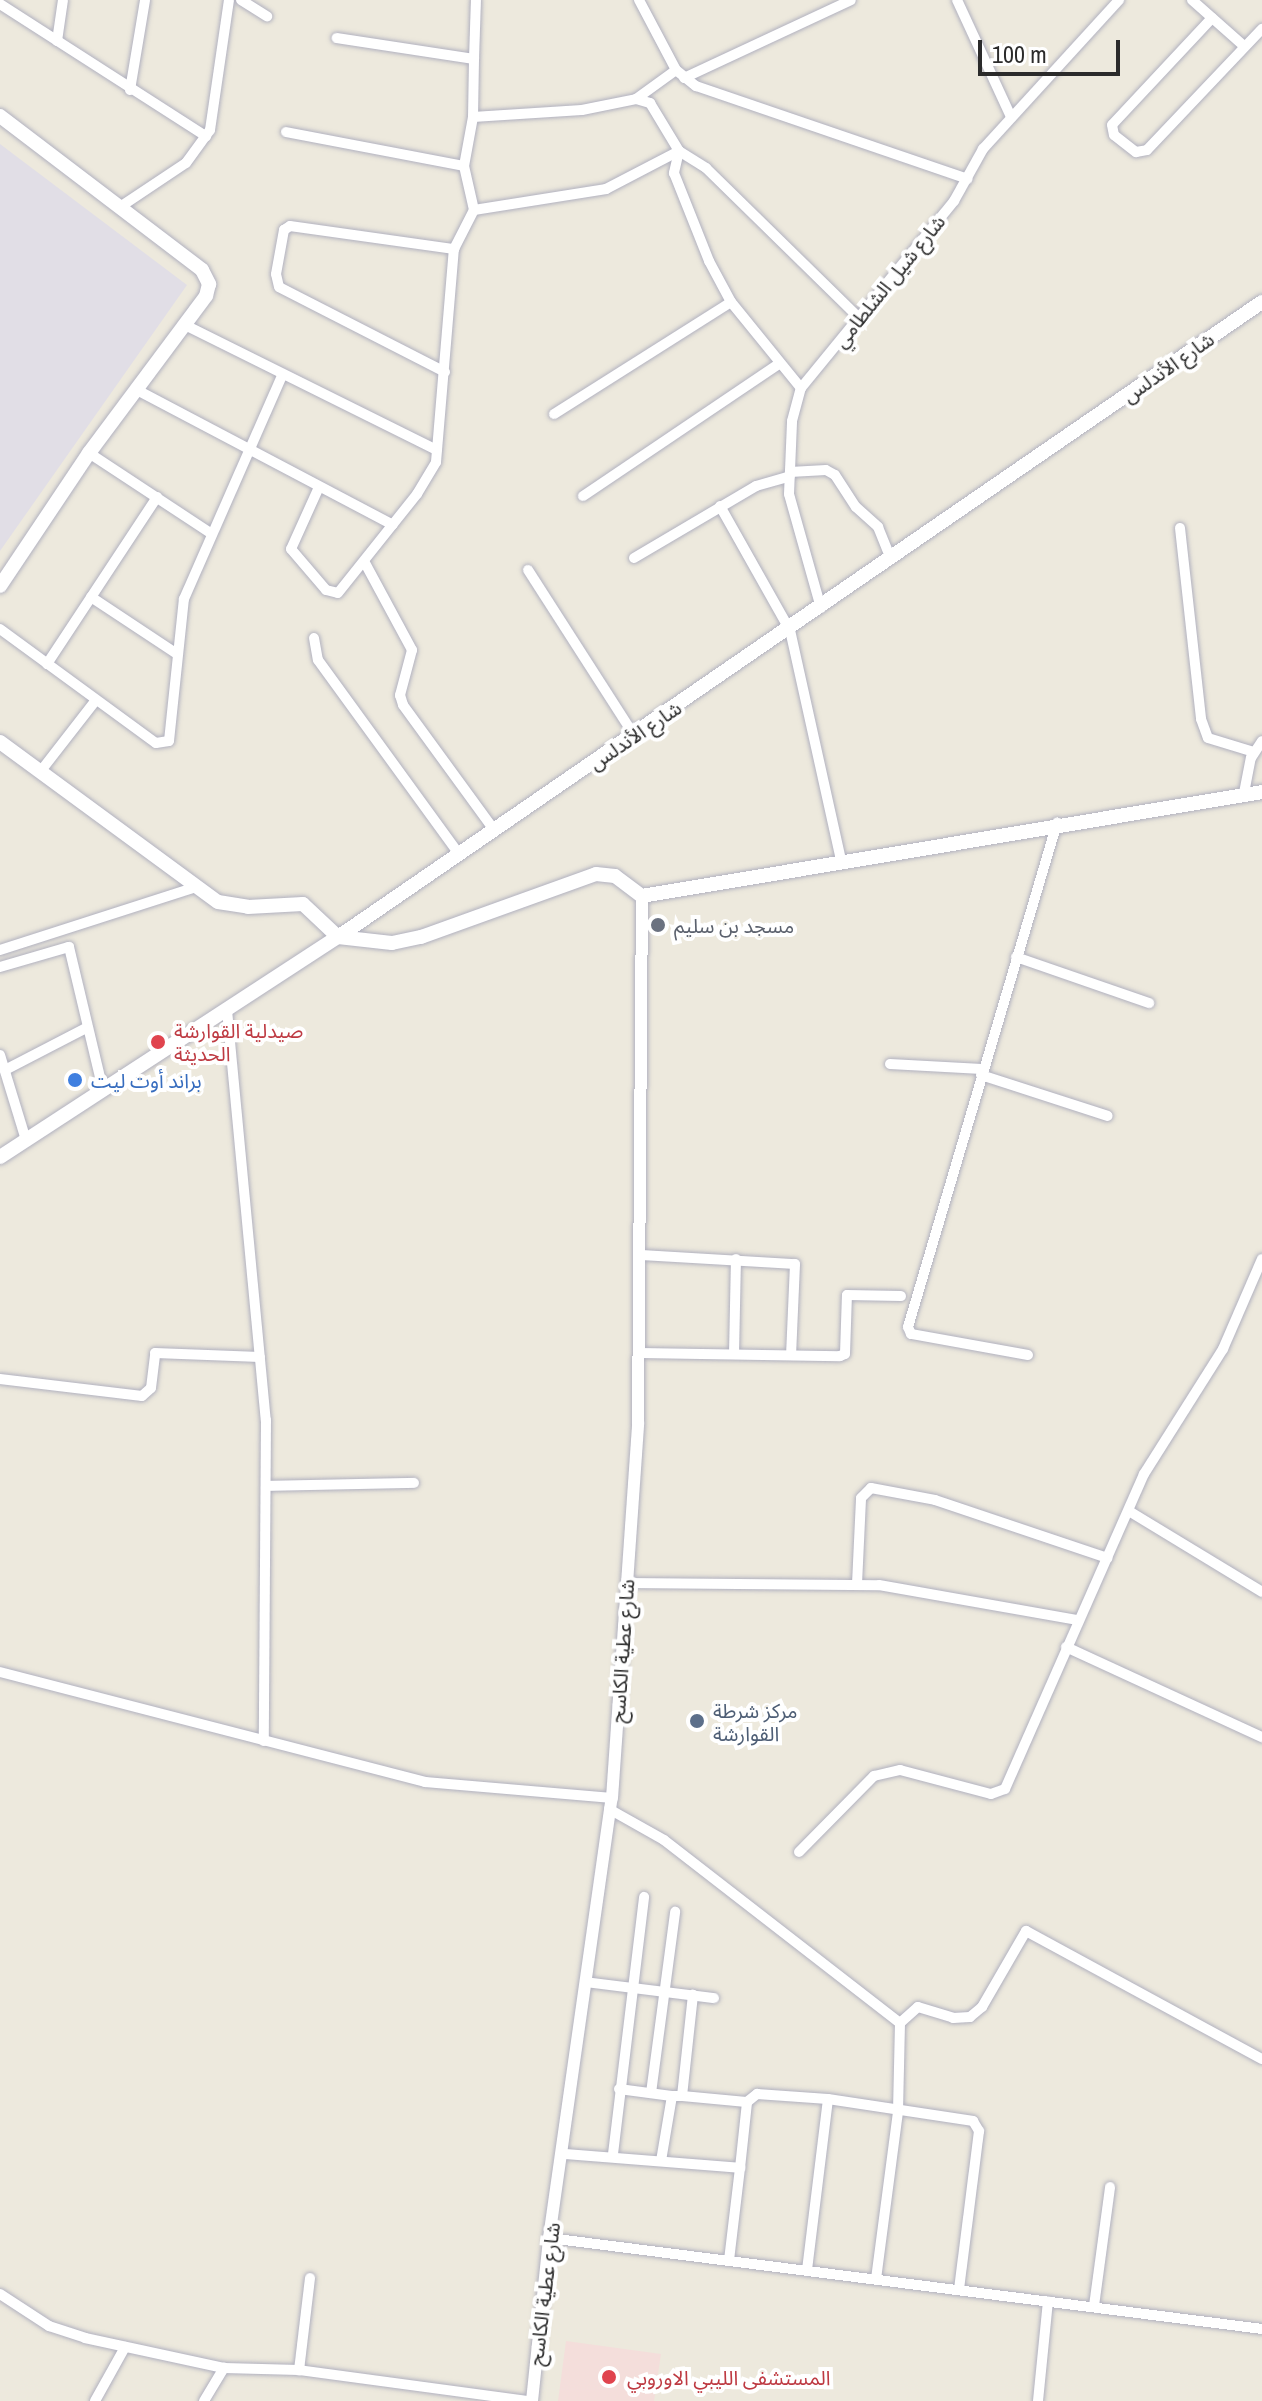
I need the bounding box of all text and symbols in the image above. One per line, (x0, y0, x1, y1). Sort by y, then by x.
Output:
scale bar (982, 24, 1124, 74)
text: 100 m (992, 38, 1047, 70)
street label: شارع شيل الشلطامي (828, 210, 950, 352)
street label: شارع الأندلس (1117, 327, 1219, 407)
street label: شارع الأندلس (584, 695, 686, 775)
place label: مسجد بن سليم (674, 913, 794, 937)
marker: مسجد بن سليم (649, 916, 667, 934)
place label: صيدلية القوارشة الحديثة (174, 1018, 303, 1065)
marker: صيدلية القوارشة الحديثة (149, 1033, 167, 1051)
place label: براند أوت ليت (91, 1068, 202, 1092)
marker: براند أوت ليت (66, 1071, 84, 1089)
street label: شارع عطية الكاسح (605, 1578, 639, 1724)
place label: مركز شرطة القوارشة (713, 1698, 798, 1745)
marker: مركز شرطة القوارشة (688, 1712, 706, 1730)
street label: شارع عطية الكاسح (523, 2221, 565, 2367)
place label: المستشفی الليبي الاوروبي (627, 2365, 830, 2389)
marker: المستشفی الليبي الاوروبي (598, 2366, 620, 2388)

